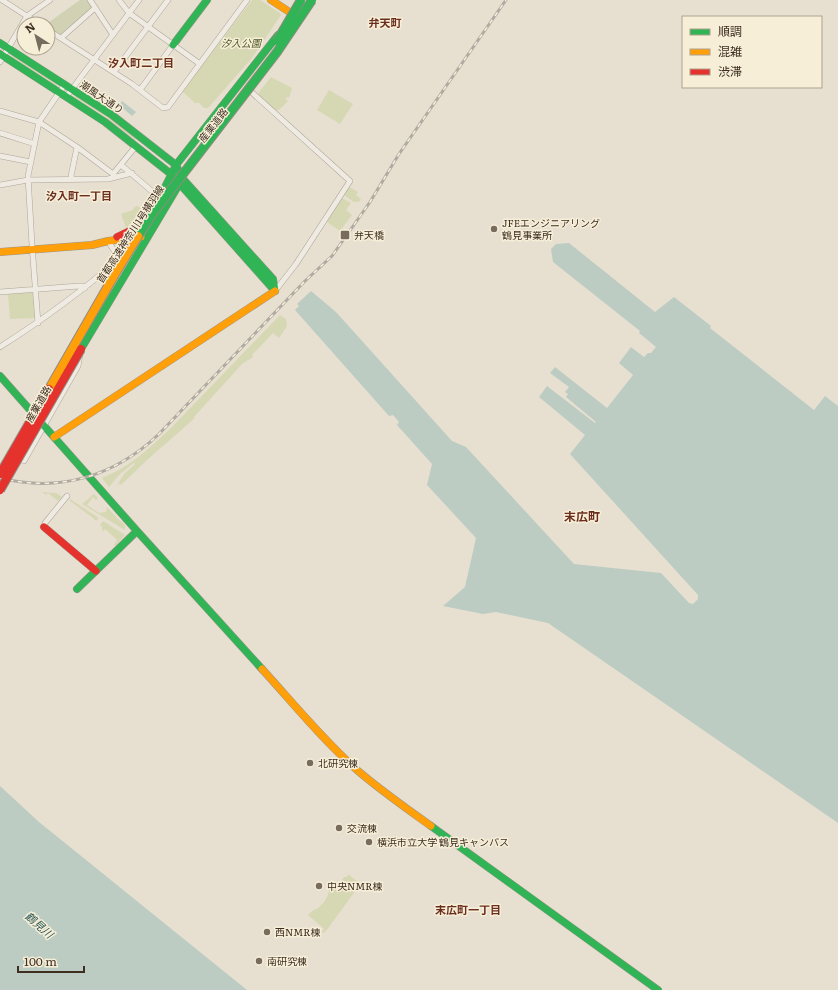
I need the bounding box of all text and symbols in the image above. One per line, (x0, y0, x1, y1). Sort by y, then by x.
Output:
district label: 弁天町 (369, 14, 402, 30)
north arrow (16, 16, 56, 56)
legend (682, 16, 822, 88)
text: N (21, 18, 38, 36)
text: 順調 (718, 22, 742, 40)
park label: 汐入公園 (221, 35, 263, 50)
text: 混雑 (718, 42, 742, 60)
district label: 汐入町二丁目 (108, 54, 174, 70)
text: 渋滞 (718, 62, 742, 80)
street label: 潮風大通り (77, 76, 127, 117)
street label: 産業道路 (194, 104, 231, 145)
street label: 首都高速神奈川1号横羽線 (92, 182, 167, 286)
district label: 汐入町一丁目 (46, 187, 112, 203)
place label: JFEエンジニアリング 鶴見事業所 (502, 215, 600, 242)
marker: JFEエンジニアリング 鶴見事業所 (489, 224, 499, 234)
place label: 弁天橋 (354, 227, 384, 242)
marker: 弁天橋 (339, 229, 351, 241)
street label: 産業道路 (21, 383, 54, 425)
district label: 末広町 (564, 507, 600, 525)
place label: 北研究棟 (318, 755, 358, 770)
marker: 北研究棟 (305, 758, 315, 768)
place label: 交流棟 (347, 820, 377, 835)
marker: 交流棟 (334, 823, 344, 833)
place label: 横浜市立大学 鶴見キャンパス (377, 834, 509, 849)
marker: 横浜市立大学 鶴見キャンパス (364, 837, 374, 847)
place label: 中央NMR棟 (327, 878, 382, 893)
marker: 中央NMR棟 (314, 881, 324, 891)
district label: 末広町一丁目 (435, 901, 501, 917)
water label: 鶴見川 (22, 907, 58, 942)
place label: 西NMR棟 (275, 924, 320, 939)
marker: 西NMR棟 (262, 927, 272, 937)
scale bar (18, 948, 84, 974)
text: 100 m (24, 952, 57, 970)
place label: 南研究棟 (267, 953, 307, 968)
marker: 南研究棟 (254, 956, 264, 966)

